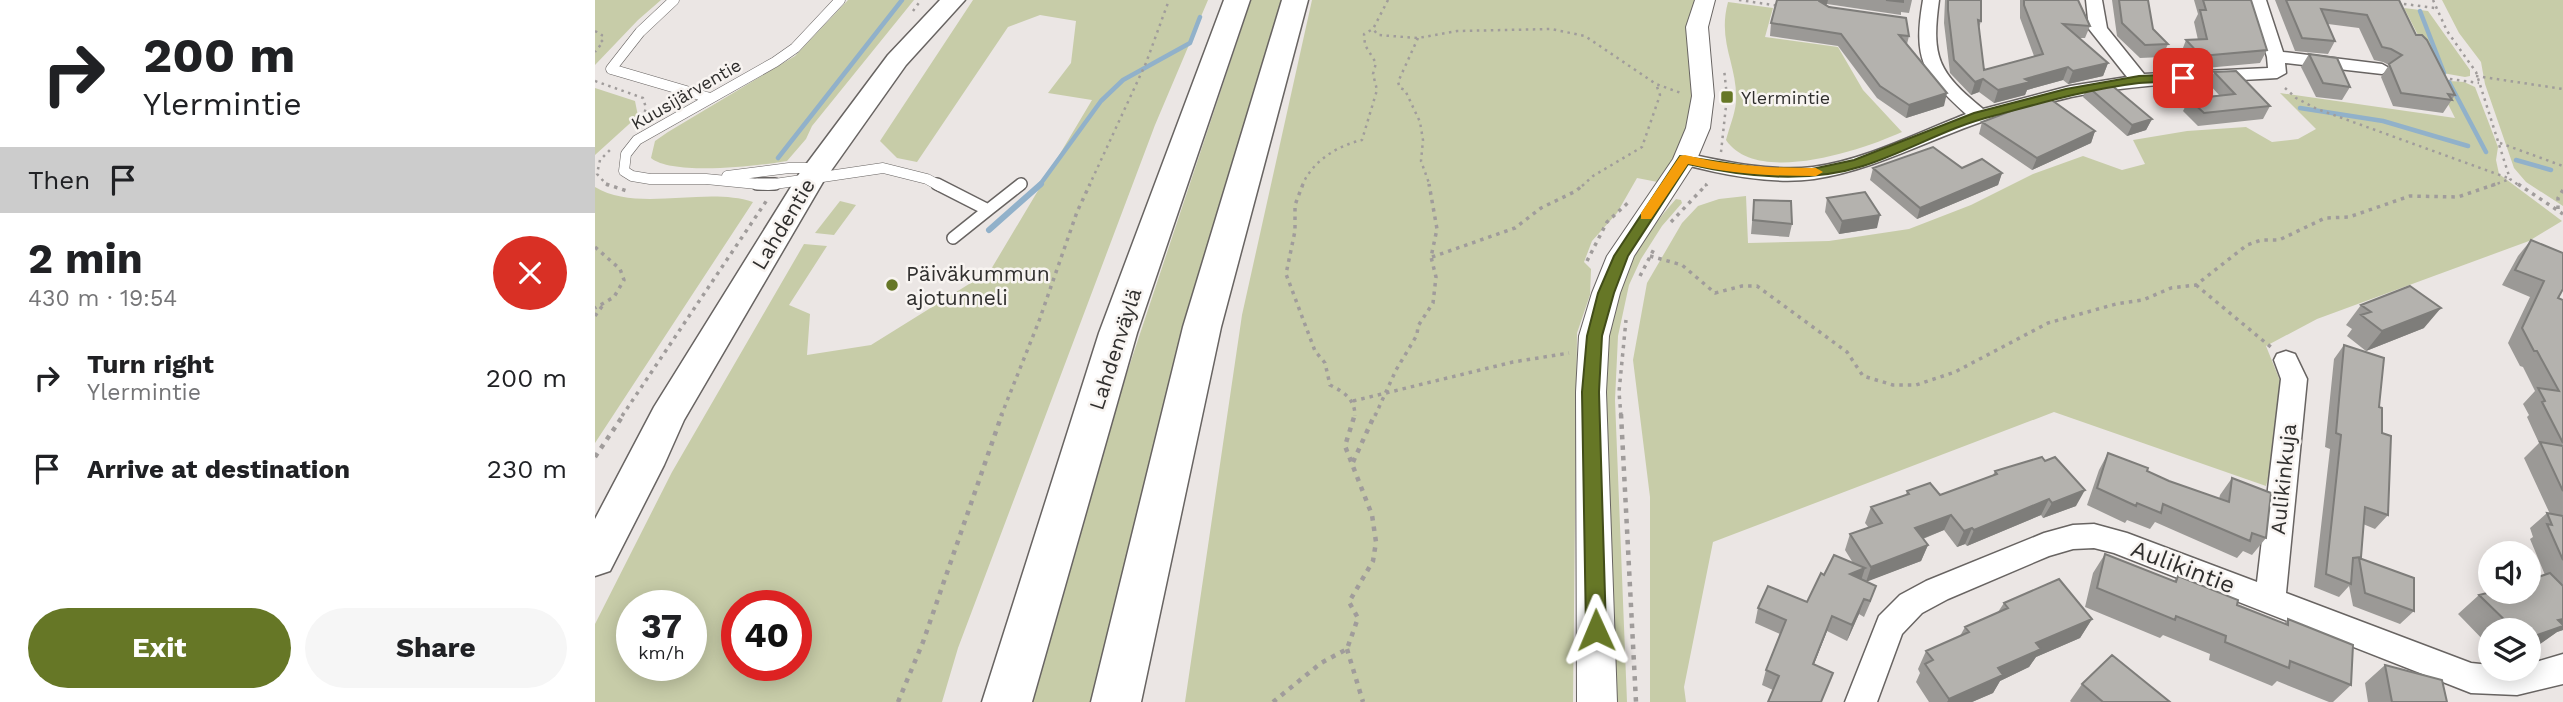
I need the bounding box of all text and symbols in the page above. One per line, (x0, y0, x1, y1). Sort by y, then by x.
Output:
text: 200 m (143, 26, 295, 84)
icon: right (28, 28, 119, 119)
pin (2153, 48, 2213, 108)
street label: Kuusijärventie (627, 54, 745, 134)
icon: arrive (2164, 59, 2202, 97)
text: Ylermintie (143, 85, 302, 123)
place label: Ylermintie (1741, 87, 1830, 108)
marker: Ylermintie (1719, 89, 1735, 105)
icon: arrive (104, 161, 142, 199)
text: Then (28, 165, 90, 195)
street label: Lahdentie (746, 174, 820, 274)
text: 2 min (28, 234, 143, 283)
button: close (493, 236, 567, 310)
place label: Päiväkummun ajotunneli (906, 261, 1050, 310)
marker: Päiväkummun ajotunneli (884, 277, 900, 293)
text: 430 m · 19:54 (28, 285, 177, 312)
street label: Lahdenväylä (1084, 285, 1146, 413)
text: Turn right (87, 349, 214, 379)
icon: right (28, 359, 66, 397)
text: 200 m (486, 363, 567, 393)
text: Ylermintie (87, 379, 201, 406)
street label: Aulikinkuja (2265, 422, 2301, 536)
icon: arrive (28, 450, 66, 488)
text: Arrive at destination (87, 454, 350, 484)
text: 230 m (487, 454, 567, 484)
street label: Aulikintie (2127, 534, 2239, 600)
map controls (2478, 541, 2541, 681)
button: sound (2478, 541, 2541, 604)
speed limit sign: 40 (721, 590, 812, 681)
position arrow (1559, 593, 1633, 667)
text: 37 (641, 605, 682, 647)
button: Exit (28, 608, 291, 688)
button: Share (305, 608, 567, 688)
button: layers (2478, 618, 2541, 681)
text: km/h (638, 642, 685, 663)

